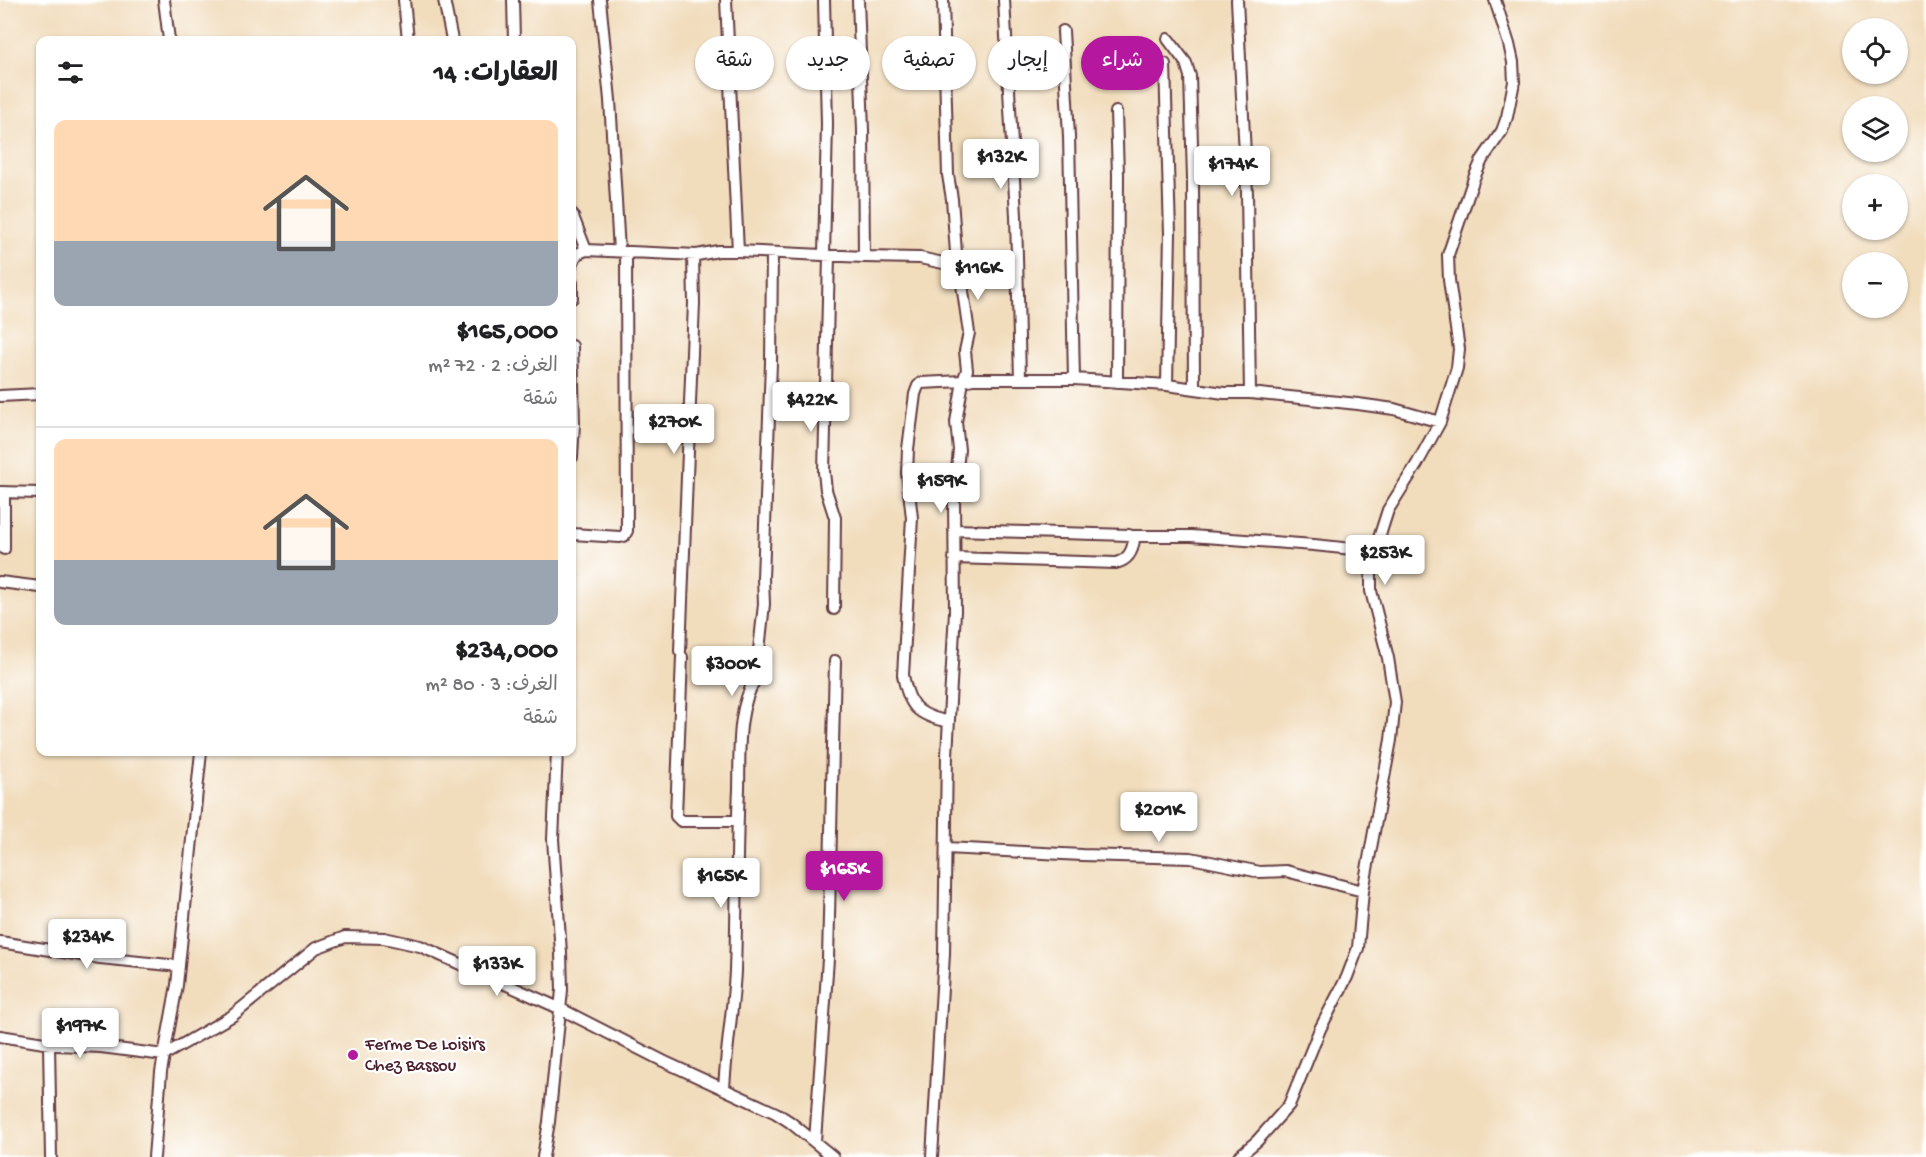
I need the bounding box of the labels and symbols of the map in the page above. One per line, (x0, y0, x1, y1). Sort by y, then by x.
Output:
pin: $132K (959, 139, 1043, 190)
pin: $174K (1190, 146, 1274, 197)
pin: $116K (936, 250, 1020, 301)
pin: $422K (769, 382, 853, 433)
pin: $270K (632, 404, 716, 455)
pin: $159K (899, 463, 983, 514)
pin: $253K (1343, 535, 1427, 586)
pin: $300K (690, 646, 774, 697)
pin: $201K (1117, 792, 1201, 843)
pin: $165K (802, 851, 886, 902)
pin: $165K (679, 858, 763, 909)
pin: $234K (45, 919, 129, 970)
pin: $133K (455, 946, 539, 997)
pin: $197K (38, 1008, 122, 1059)
place label: Ferme De Loisirs Chez Bassou (364, 1035, 486, 1077)
marker: Ferme De Loisirs Chez Bassou (346, 1048, 360, 1062)

